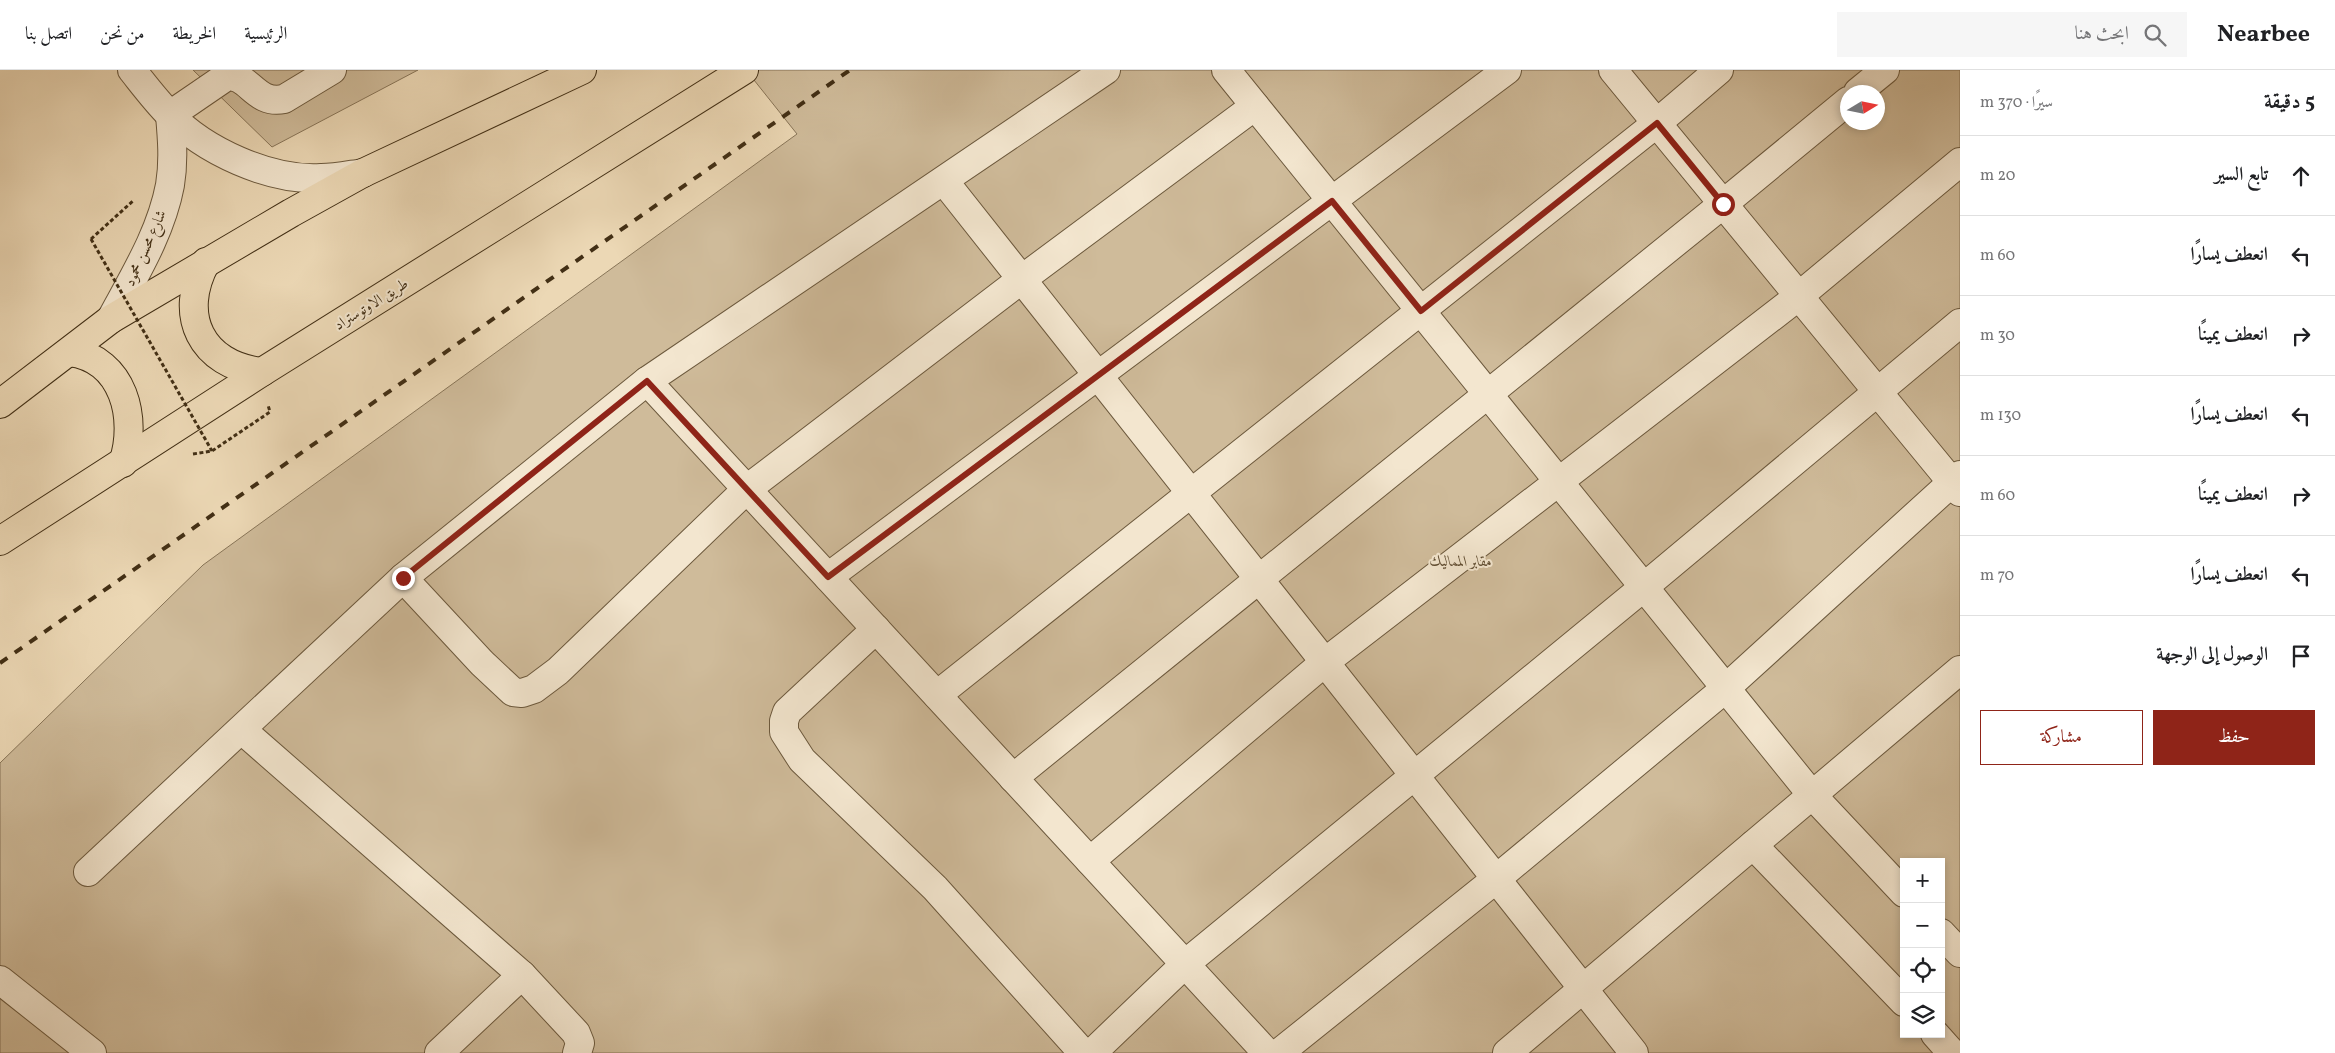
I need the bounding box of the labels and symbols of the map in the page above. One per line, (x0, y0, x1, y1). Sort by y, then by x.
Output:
north arrow (1840, 85, 1885, 130)
route start (1712, 193, 1735, 216)
street label: شارع محسن محمود (120, 207, 174, 291)
street label: طريق الاوتوستراد (331, 274, 413, 336)
park label: مقابر المماليك (1430, 552, 1492, 573)
route end (392, 567, 415, 590)

